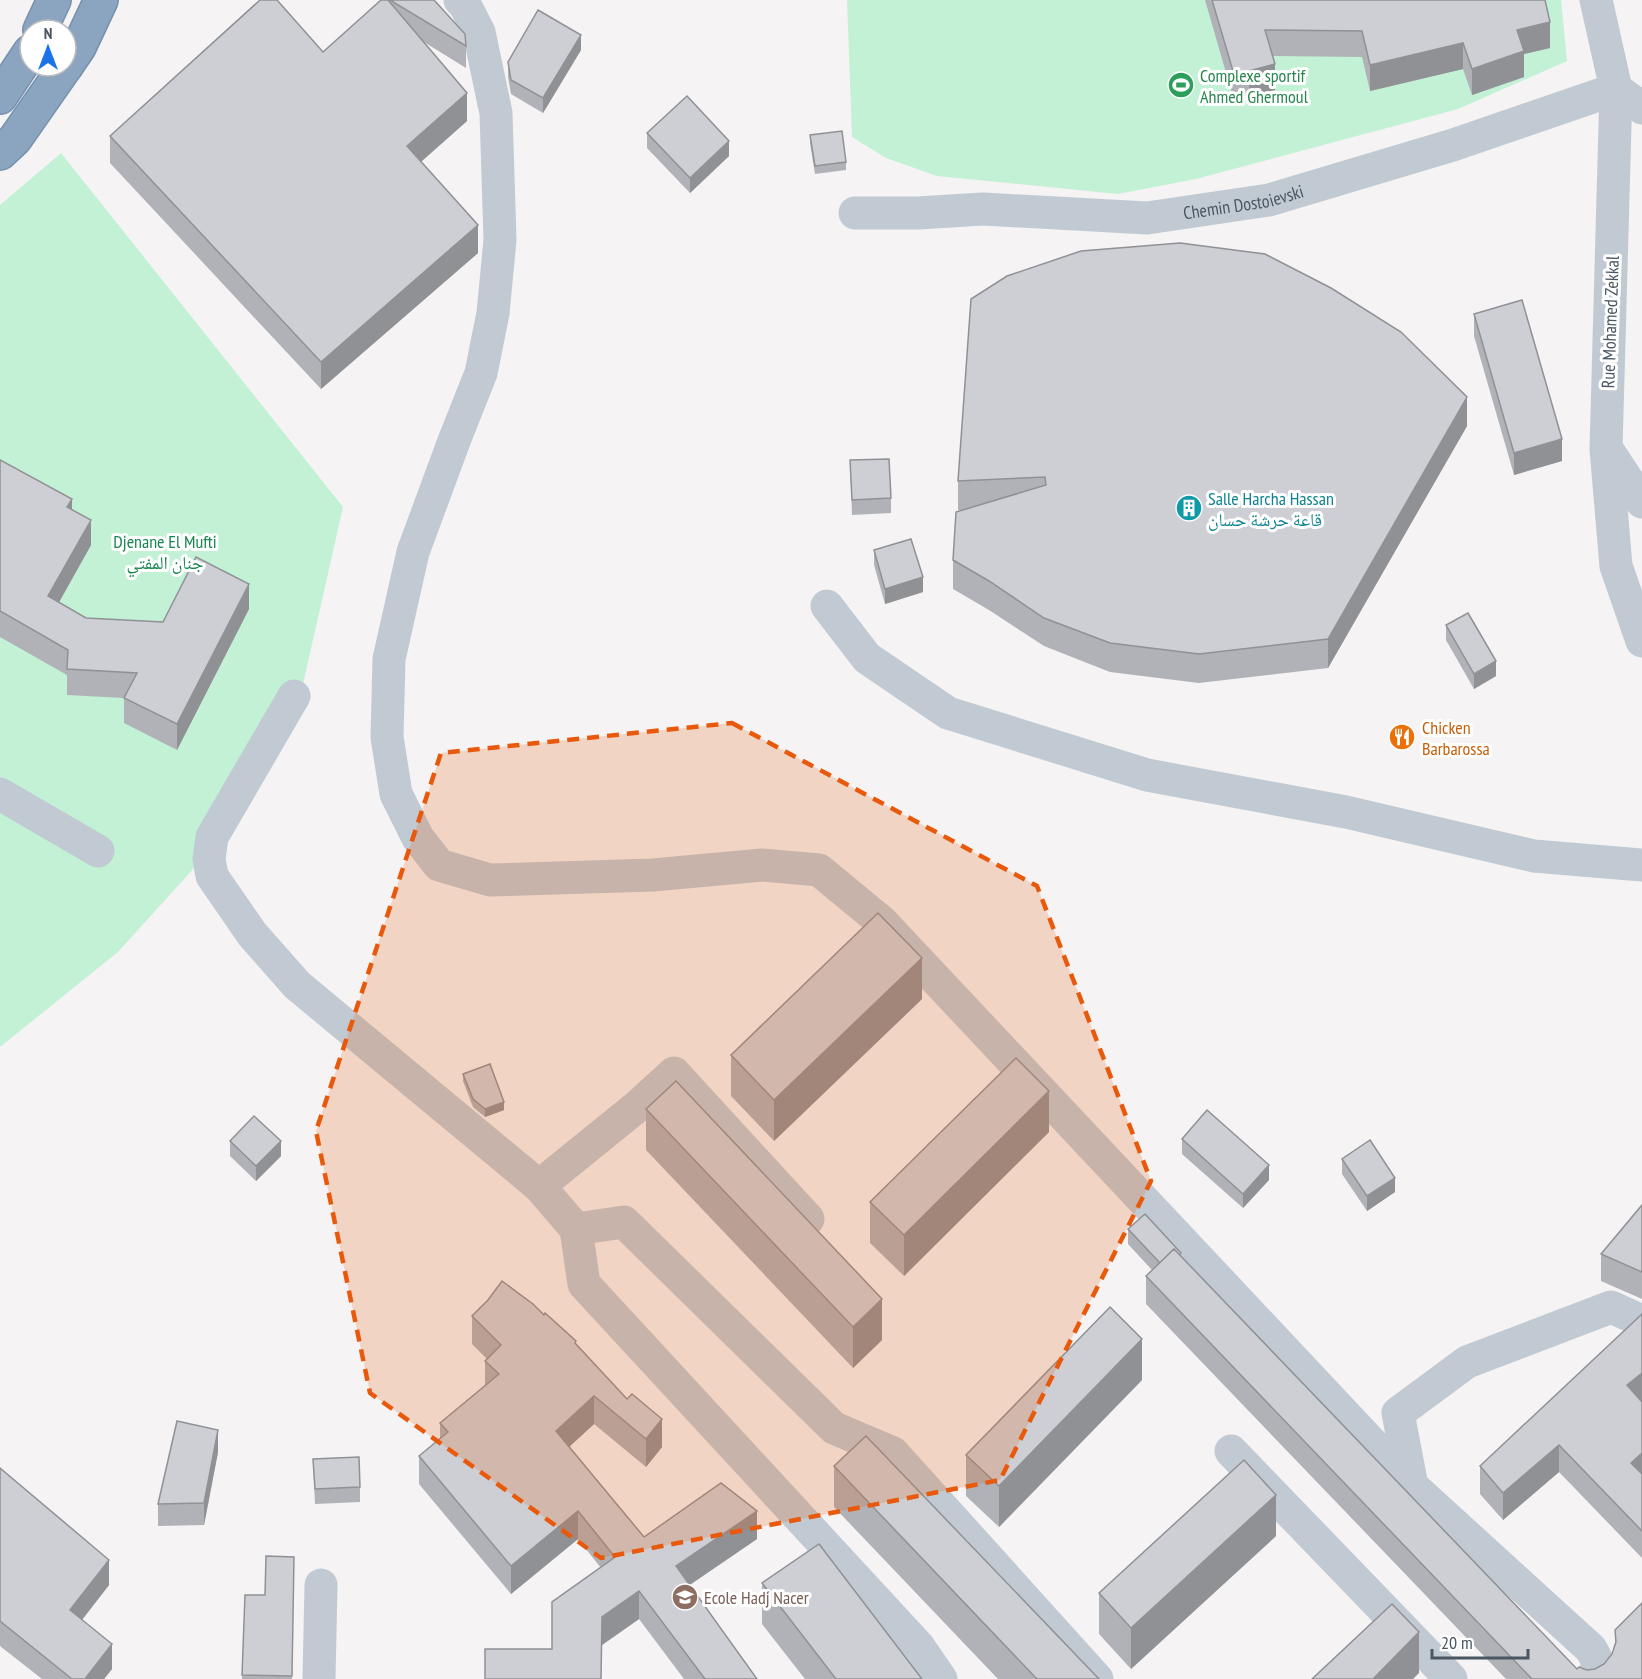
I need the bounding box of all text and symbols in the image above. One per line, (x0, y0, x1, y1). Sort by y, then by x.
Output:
north arrow (18, 18, 78, 78)
text: N (44, 23, 52, 43)
place label: Complexe sportif Ahmed Ghermoul (1200, 64, 1309, 108)
sports icon: Complexe sportif Ahmed Ghermoul (1166, 70, 1196, 100)
street label: Chemin Dostoievski (1182, 179, 1306, 224)
street label: Rue Mohamed Zekkal (1596, 255, 1624, 389)
place label: Salle Harcha Hassan قاعة حرشة حسان (1208, 487, 1334, 531)
building icon: Salle Harcha Hassan قاعة حرشة حسان (1174, 493, 1204, 523)
park label: Djenane El Mufti جنان المفتي (113, 530, 217, 577)
place label: Chicken Barbarossa (1422, 716, 1490, 760)
restaurant icon: Chicken Barbarossa (1387, 722, 1417, 752)
school or university icon: Ecole Hadj Nacer (670, 1582, 700, 1612)
place label: Ecole Hadj Nacer (704, 1586, 809, 1609)
scale bar (1432, 1622, 1528, 1660)
text: 20 m (1441, 1631, 1473, 1654)

